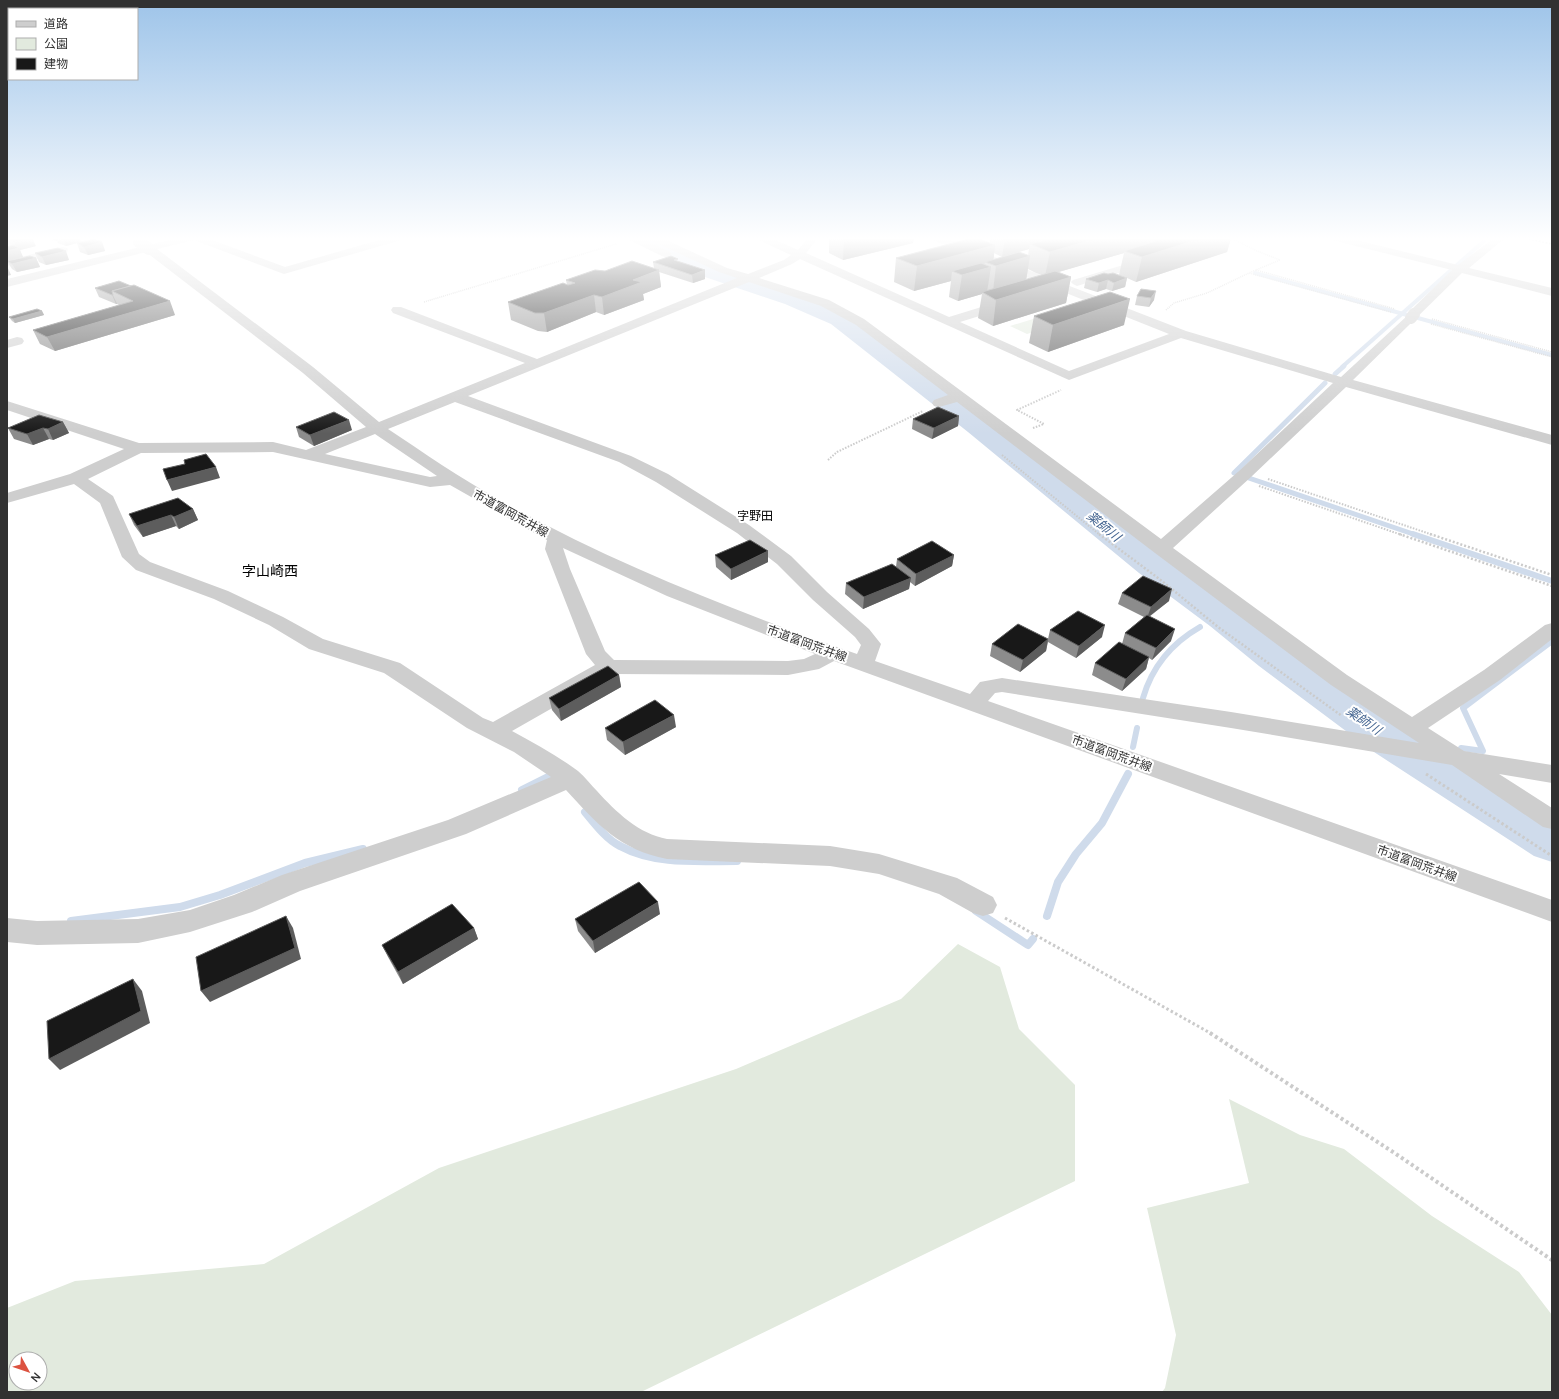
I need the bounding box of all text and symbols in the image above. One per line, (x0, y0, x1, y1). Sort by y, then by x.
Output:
legend (8, 8, 138, 80)
text: 道路 (44, 15, 68, 32)
text: 公園 (44, 35, 68, 52)
text: 建物 (44, 55, 68, 72)
street label: 市道富岡荒井線 (470, 485, 552, 541)
district label: 字野田 (737, 507, 773, 524)
water label: 薬師川 (1083, 507, 1126, 547)
district label: 字山崎西 (242, 561, 298, 580)
street label: 市道富岡荒井線 (765, 621, 849, 665)
water label: 薬師川 (1343, 701, 1387, 740)
street label: 市道富岡荒井線 (1070, 731, 1154, 775)
street label: 市道富岡荒井線 (1375, 841, 1459, 885)
north arrow (8, 1351, 48, 1391)
text: N (28, 1370, 44, 1386)

